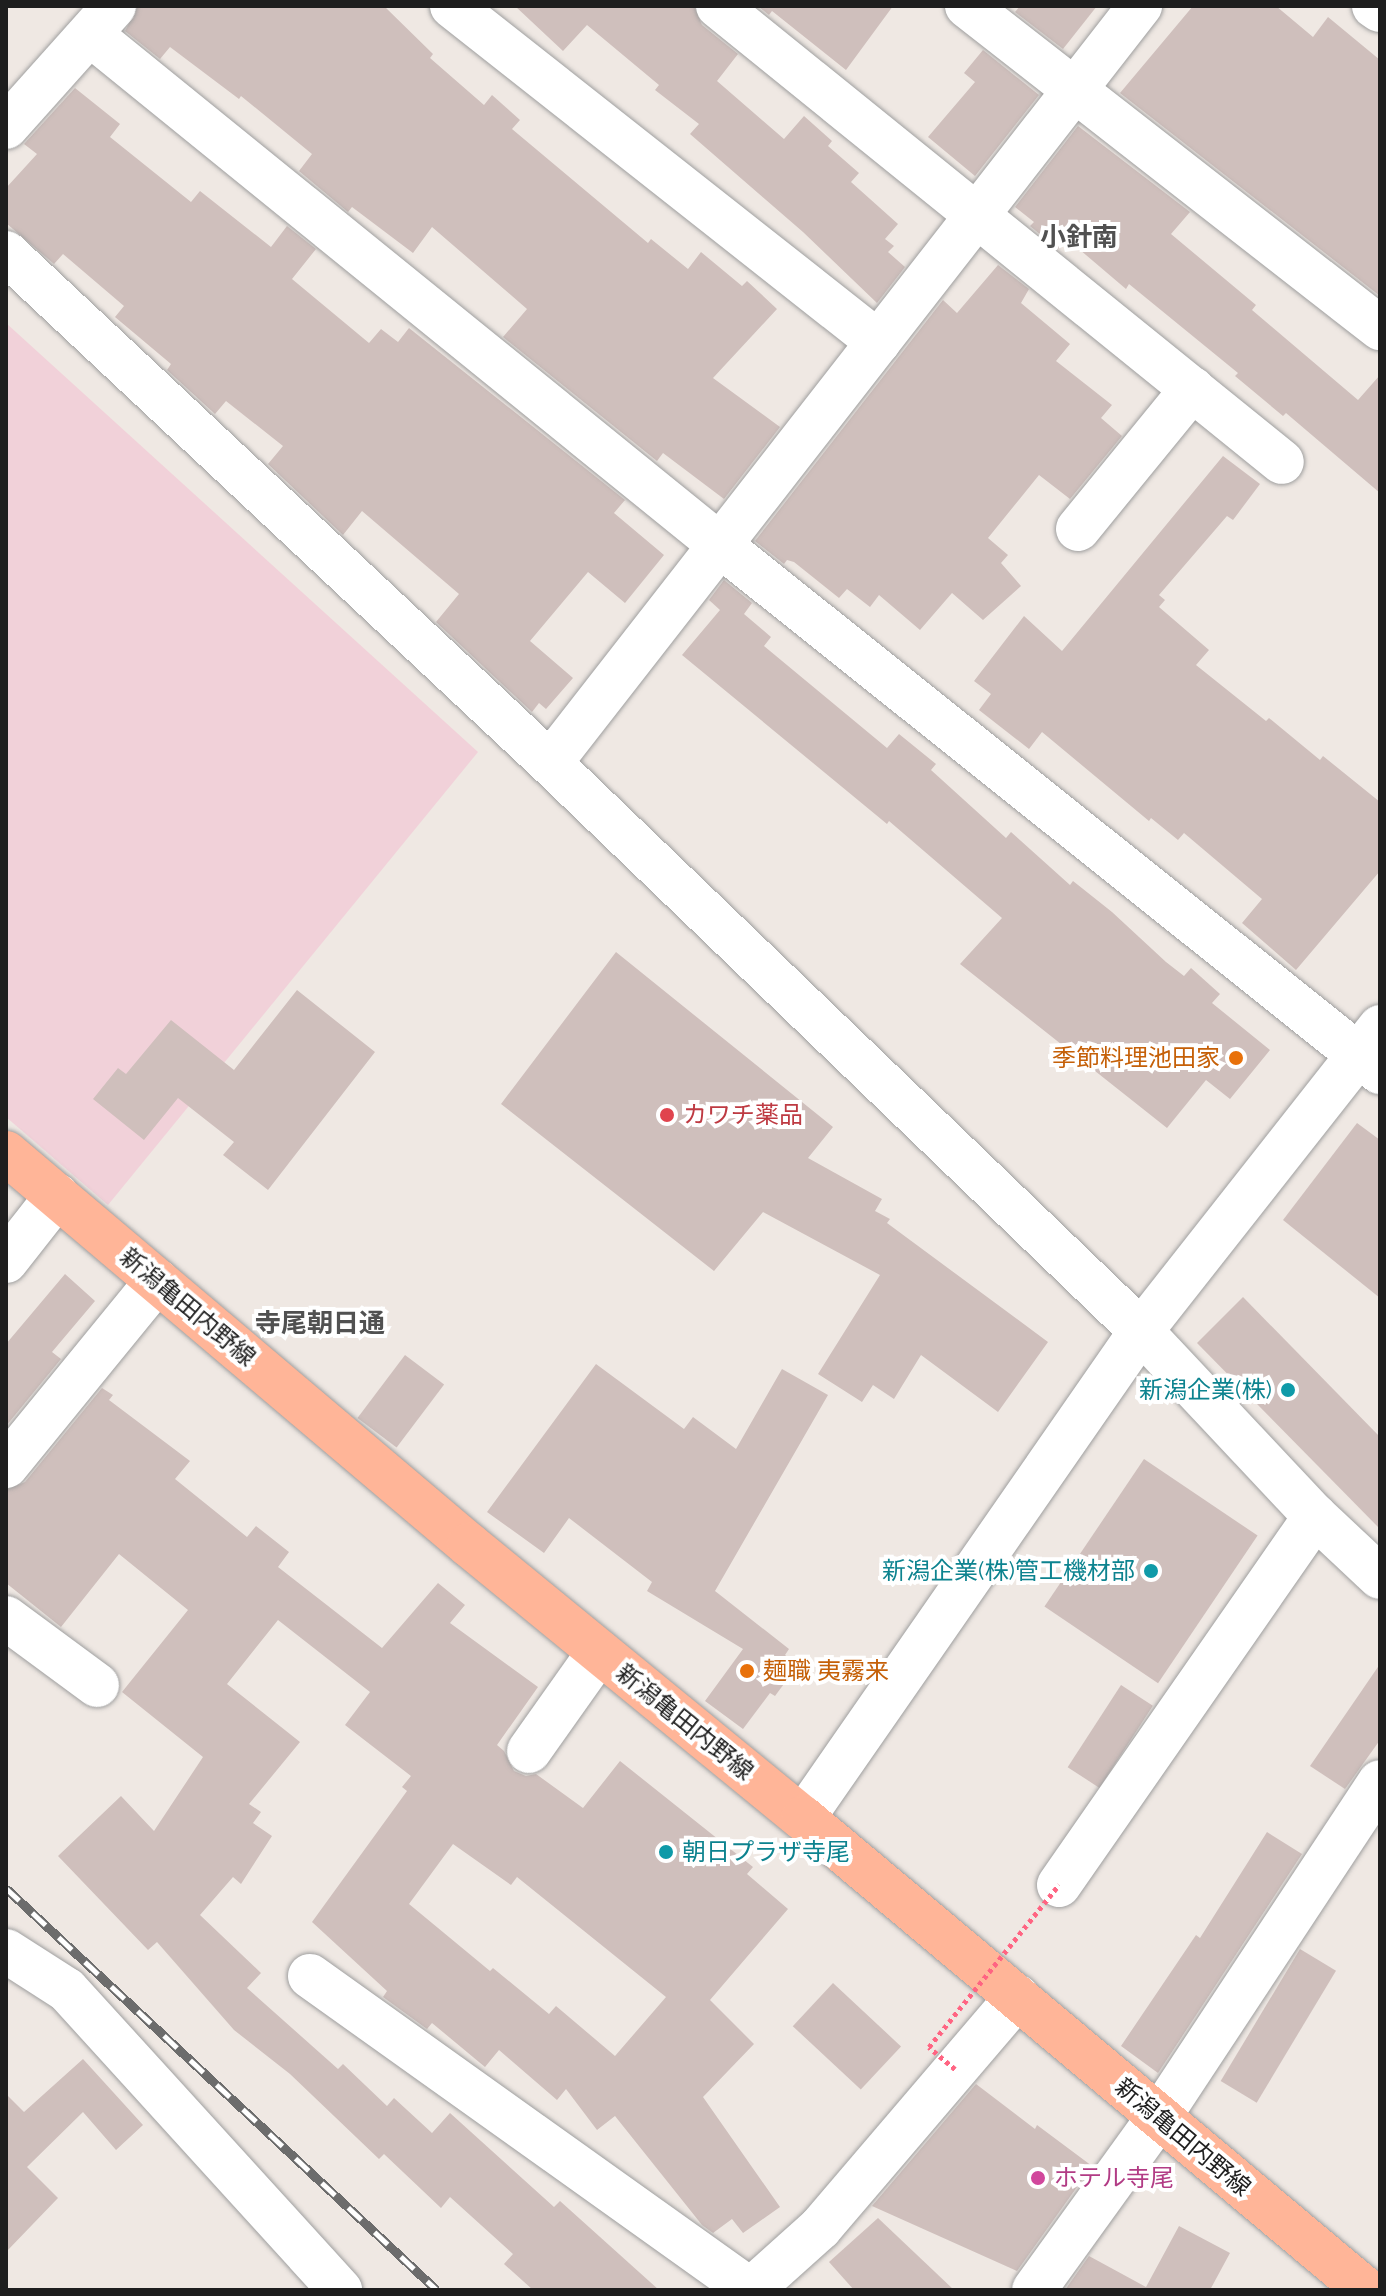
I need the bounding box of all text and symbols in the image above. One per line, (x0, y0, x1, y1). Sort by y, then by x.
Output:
district label: 小針南 (1040, 222, 1118, 254)
place label: 季節料理池田家 (1052, 1044, 1220, 1072)
marker: 季節料理池田家 (1227, 1049, 1245, 1067)
place label: カワチ薬品 (683, 1101, 803, 1129)
marker: カワチ薬品 (658, 1106, 676, 1124)
street label: 新潟亀田内野線 (114, 1242, 262, 1372)
district label: 寺尾朝日通 (255, 1308, 385, 1340)
place label: 新潟企業(株) (1139, 1376, 1272, 1404)
marker: 新潟企業(株) (1279, 1381, 1297, 1399)
place label: 新潟企業(株)管工機材部 (882, 1557, 1135, 1585)
marker: 新潟企業(株)管工機材部 (1142, 1562, 1160, 1580)
place label: 麺職 夷霧来 (763, 1657, 889, 1685)
street label: 新潟亀田内野線 (611, 1658, 759, 1786)
marker: 麺職 夷霧来 (738, 1662, 756, 1680)
place label: 朝日プラザ寺尾 (682, 1838, 850, 1866)
marker: 朝日プラザ寺尾 (657, 1843, 675, 1861)
street label: 新潟亀田内野線 (1109, 2072, 1257, 2202)
place label: ホテル寺尾 (1054, 2164, 1174, 2192)
marker: ホテル寺尾 (1029, 2169, 1047, 2187)

